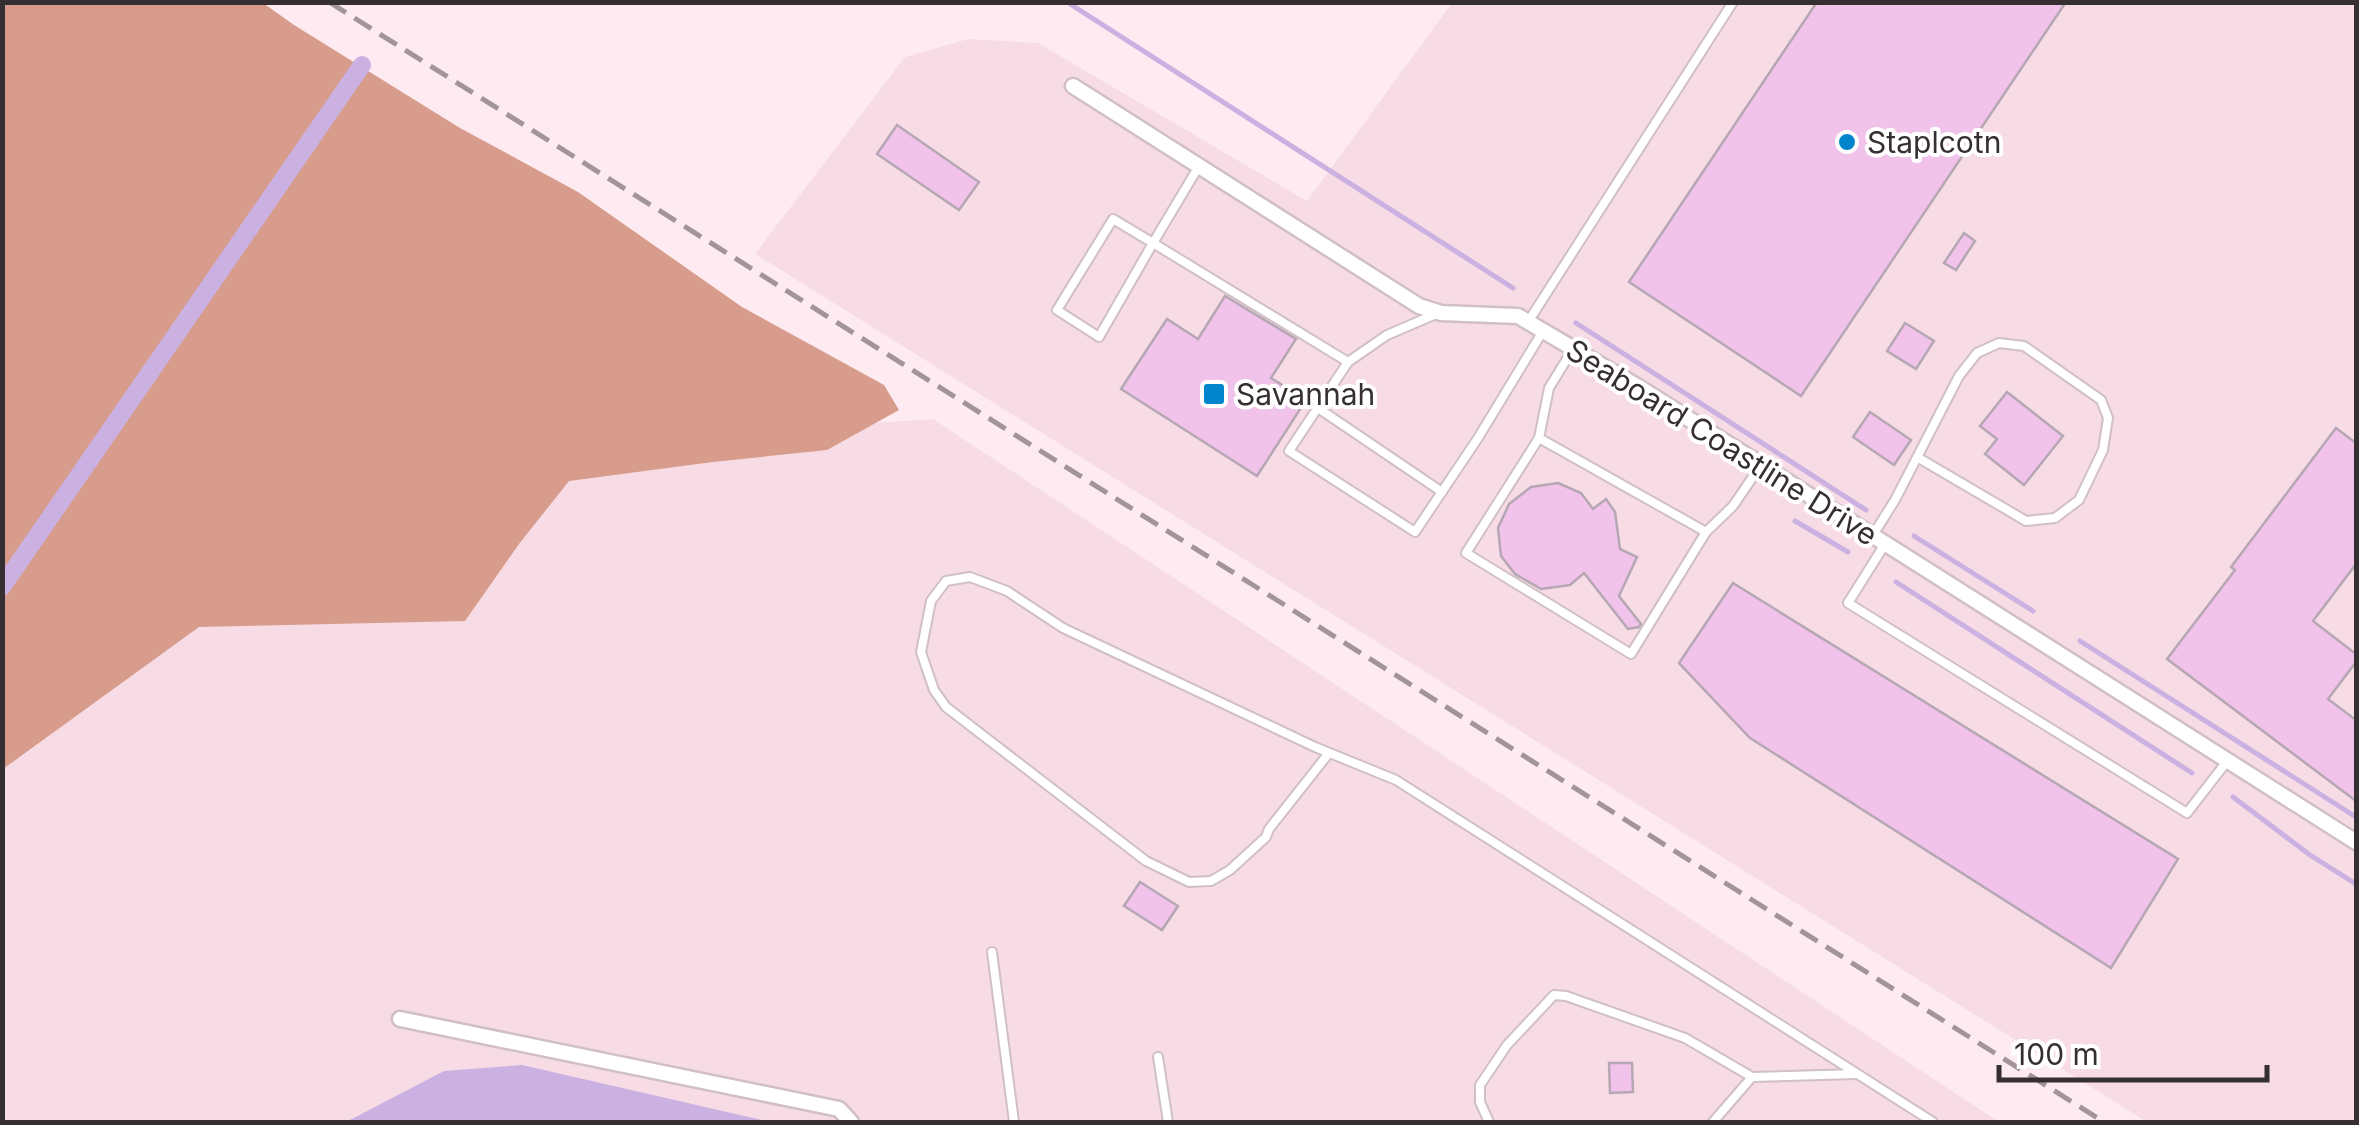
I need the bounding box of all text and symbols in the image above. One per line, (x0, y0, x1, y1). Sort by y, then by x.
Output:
place label: Staplcotn (1867, 124, 2001, 160)
marker: Staplcotn (1836, 131, 1858, 153)
street label: Seaboard Coastline Drive (1560, 331, 1884, 553)
place label: Savannah (1236, 376, 1375, 412)
marker: Savannah (1201, 381, 1227, 407)
scale bar (1999, 1020, 2266, 1082)
text: 100 m (2014, 1036, 2099, 1072)

